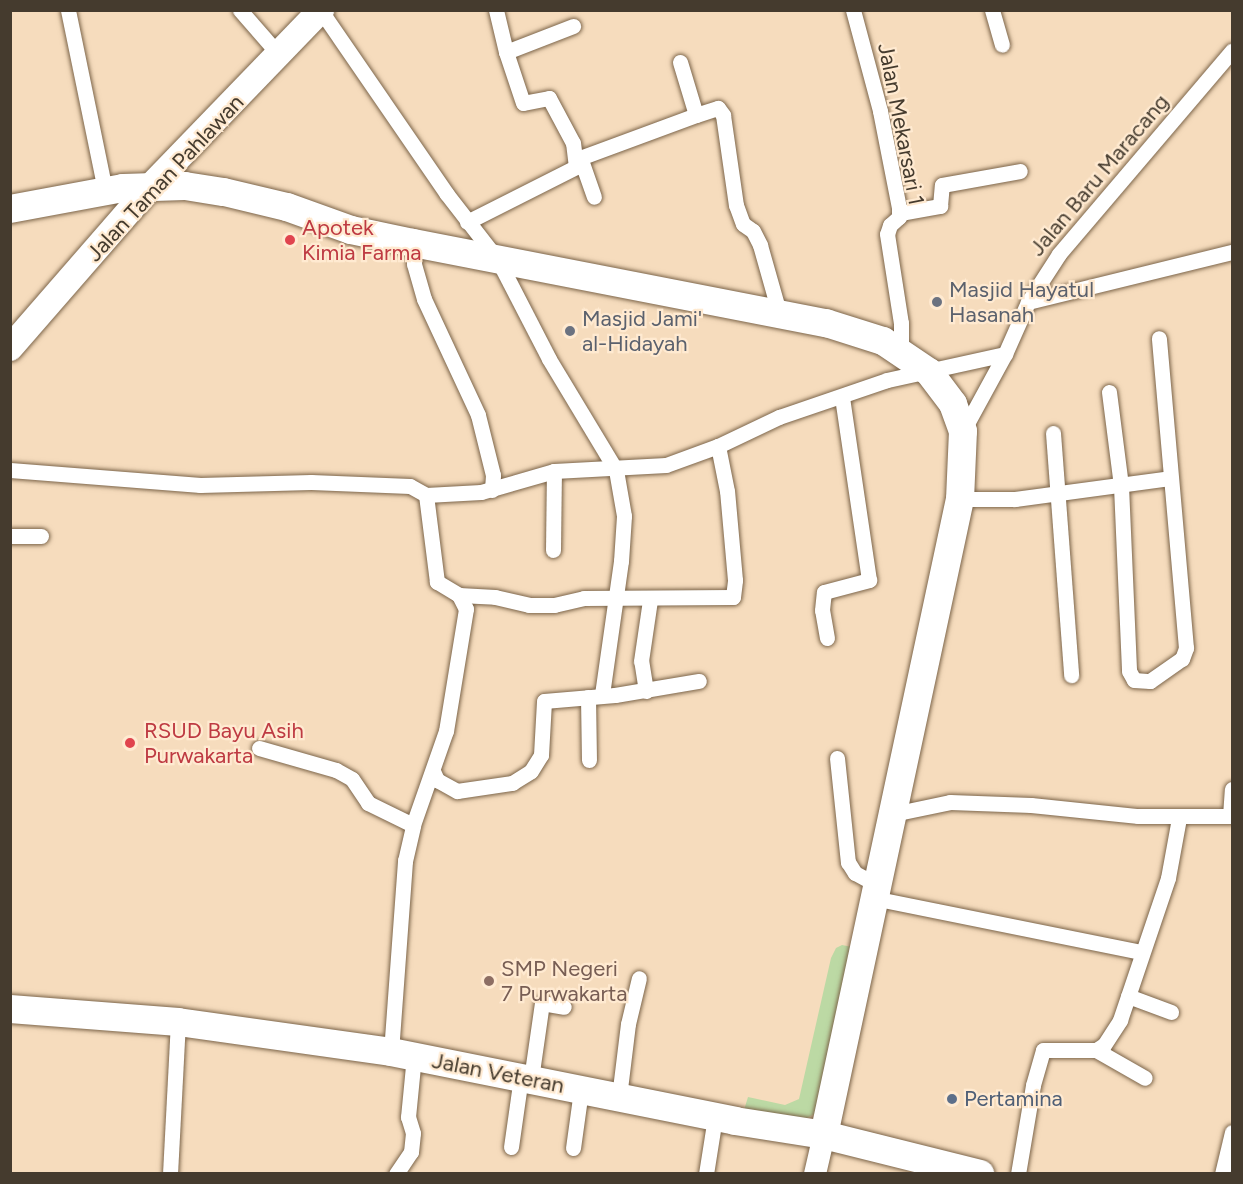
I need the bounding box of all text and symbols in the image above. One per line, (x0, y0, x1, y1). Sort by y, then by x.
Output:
street label: Jalan Mekarsari 1 (872, 41, 930, 207)
street label: Jalan Taman Pahlawan (81, 89, 249, 267)
street label: Jalan Baru Maracang (1024, 89, 1174, 261)
place label: Apotek Kimia Farma (302, 214, 421, 266)
marker: Apotek Kimia Farma (283, 233, 297, 247)
place label: Masjid Hayatul Hasanah (949, 276, 1094, 328)
marker: Masjid Hayatul Hasanah (930, 295, 944, 309)
place label: Masjid Jami' al-Hidayah (582, 305, 702, 356)
marker: Masjid Jami' al-Hidayah (563, 324, 577, 338)
place label: RSUD Bayu Asih Purwakarta (144, 717, 304, 768)
marker: RSUD Bayu Asih Purwakarta (121, 734, 139, 752)
place label: SMP Negeri 7 Purwakarta (501, 955, 627, 1006)
marker: SMP Negeri 7 Purwakarta (482, 974, 496, 988)
street label: Jalan Veteran (430, 1047, 566, 1099)
place label: Pertamina (964, 1086, 1063, 1112)
marker: Pertamina (945, 1092, 959, 1106)

